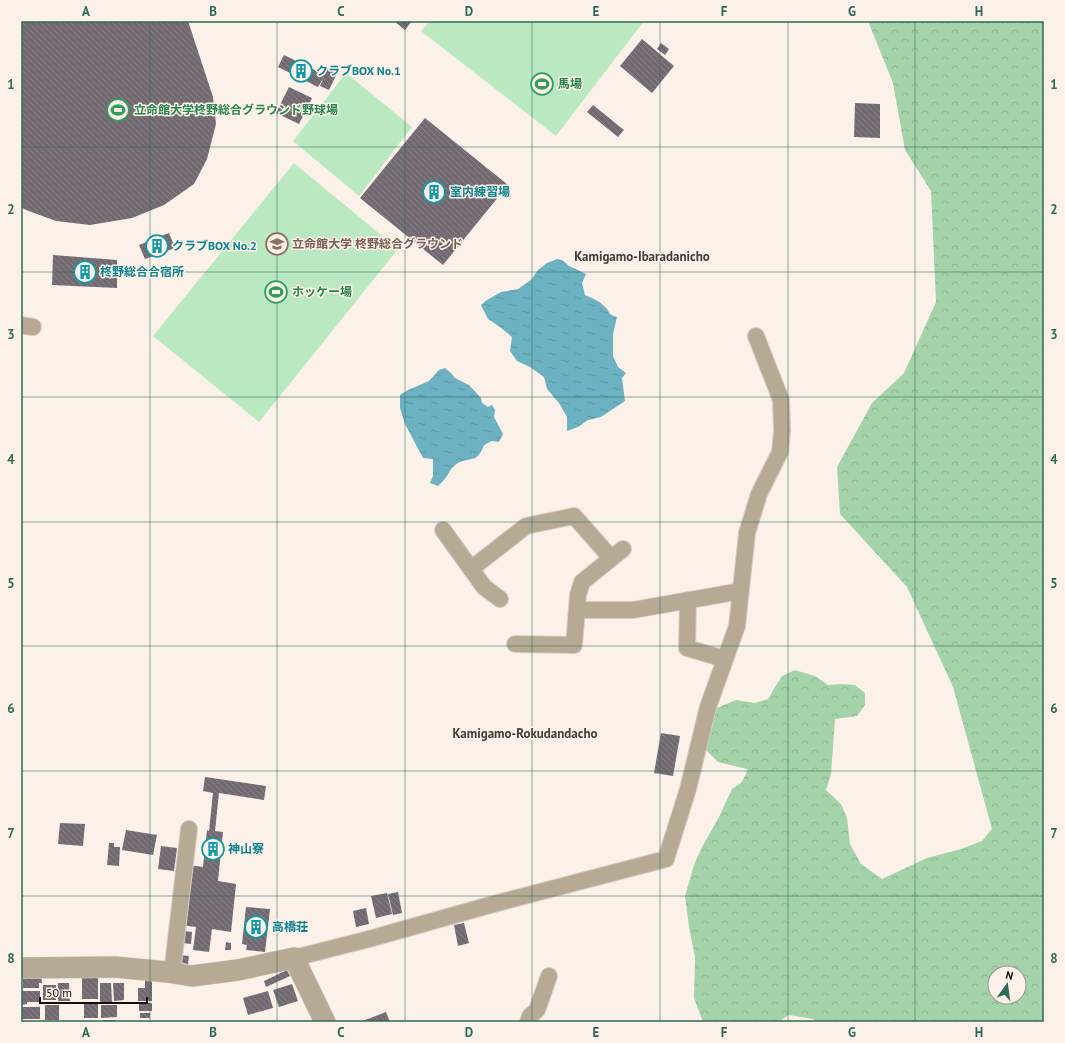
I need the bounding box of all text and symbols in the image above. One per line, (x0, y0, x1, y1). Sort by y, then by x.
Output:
text: A (82, 3, 90, 20)
text: B (209, 3, 217, 20)
text: C (337, 3, 345, 20)
text: D (465, 3, 473, 20)
text: E (593, 3, 600, 20)
text: F (721, 3, 728, 20)
text: G (848, 3, 856, 20)
text: H (975, 3, 983, 20)
building icon: クラブBOX No.1 (288, 58, 314, 84)
place label: クラブBOX No.1 (316, 63, 401, 78)
sports icon: 馬場 (529, 71, 555, 97)
text: 1 (7, 76, 15, 93)
place label: 馬場 (558, 76, 582, 91)
text: 1 (1050, 76, 1058, 93)
sports icon: 立命館大学柊野総合グラウンド野球場 (105, 97, 131, 123)
place label: 立命館大学柊野総合グラウンド野球場 (134, 102, 338, 117)
building icon: 室内練習場 (421, 179, 447, 205)
place label: 室内練習場 (450, 184, 510, 199)
text: 2 (7, 201, 15, 218)
text: 2 (1050, 201, 1058, 218)
school or university icon: 立命館大学 柊野総合グラウンド (264, 231, 290, 257)
building icon: クラブBOX No.2 (144, 233, 170, 259)
place label: 立命館大学 柊野総合グラウンド (292, 236, 463, 251)
place label: クラブBOX No.2 (172, 238, 257, 253)
district label: Kamigamo-Ibaradanicho (574, 248, 710, 265)
building icon: 柊野総合合宿所 (72, 259, 98, 285)
place label: 柊野総合合宿所 (100, 264, 184, 279)
sports icon: ホッケー場 (263, 279, 289, 305)
place label: ホッケー場 (292, 284, 352, 299)
text: 3 (7, 326, 15, 343)
text: 3 (1050, 326, 1058, 343)
text: 4 (7, 451, 15, 468)
text: 4 (1050, 451, 1058, 468)
text: 5 (7, 575, 15, 592)
text: 5 (1050, 575, 1058, 592)
text: 6 (7, 700, 15, 717)
text: 6 (1050, 700, 1058, 717)
district label: Kamigamo-Rokudandacho (452, 725, 598, 742)
text: 7 (7, 825, 15, 842)
text: 7 (1050, 825, 1058, 842)
building icon: 神山寮 (200, 836, 226, 862)
place label: 神山寮 (228, 841, 264, 856)
building icon: 高橋荘 (243, 914, 269, 940)
place label: 高橋荘 (272, 919, 308, 934)
text: 8 (7, 950, 15, 967)
text: 8 (1050, 950, 1058, 967)
north arrow (987, 965, 1027, 1005)
text: N (1004, 968, 1015, 983)
scale bar (40, 979, 147, 1005)
text: 50 m (46, 985, 72, 1000)
text: A (82, 1024, 90, 1041)
text: B (209, 1024, 217, 1041)
text: C (337, 1024, 345, 1041)
text: D (465, 1024, 473, 1041)
text: E (593, 1024, 600, 1041)
text: F (721, 1024, 728, 1041)
text: G (848, 1024, 856, 1041)
text: H (975, 1024, 983, 1041)

